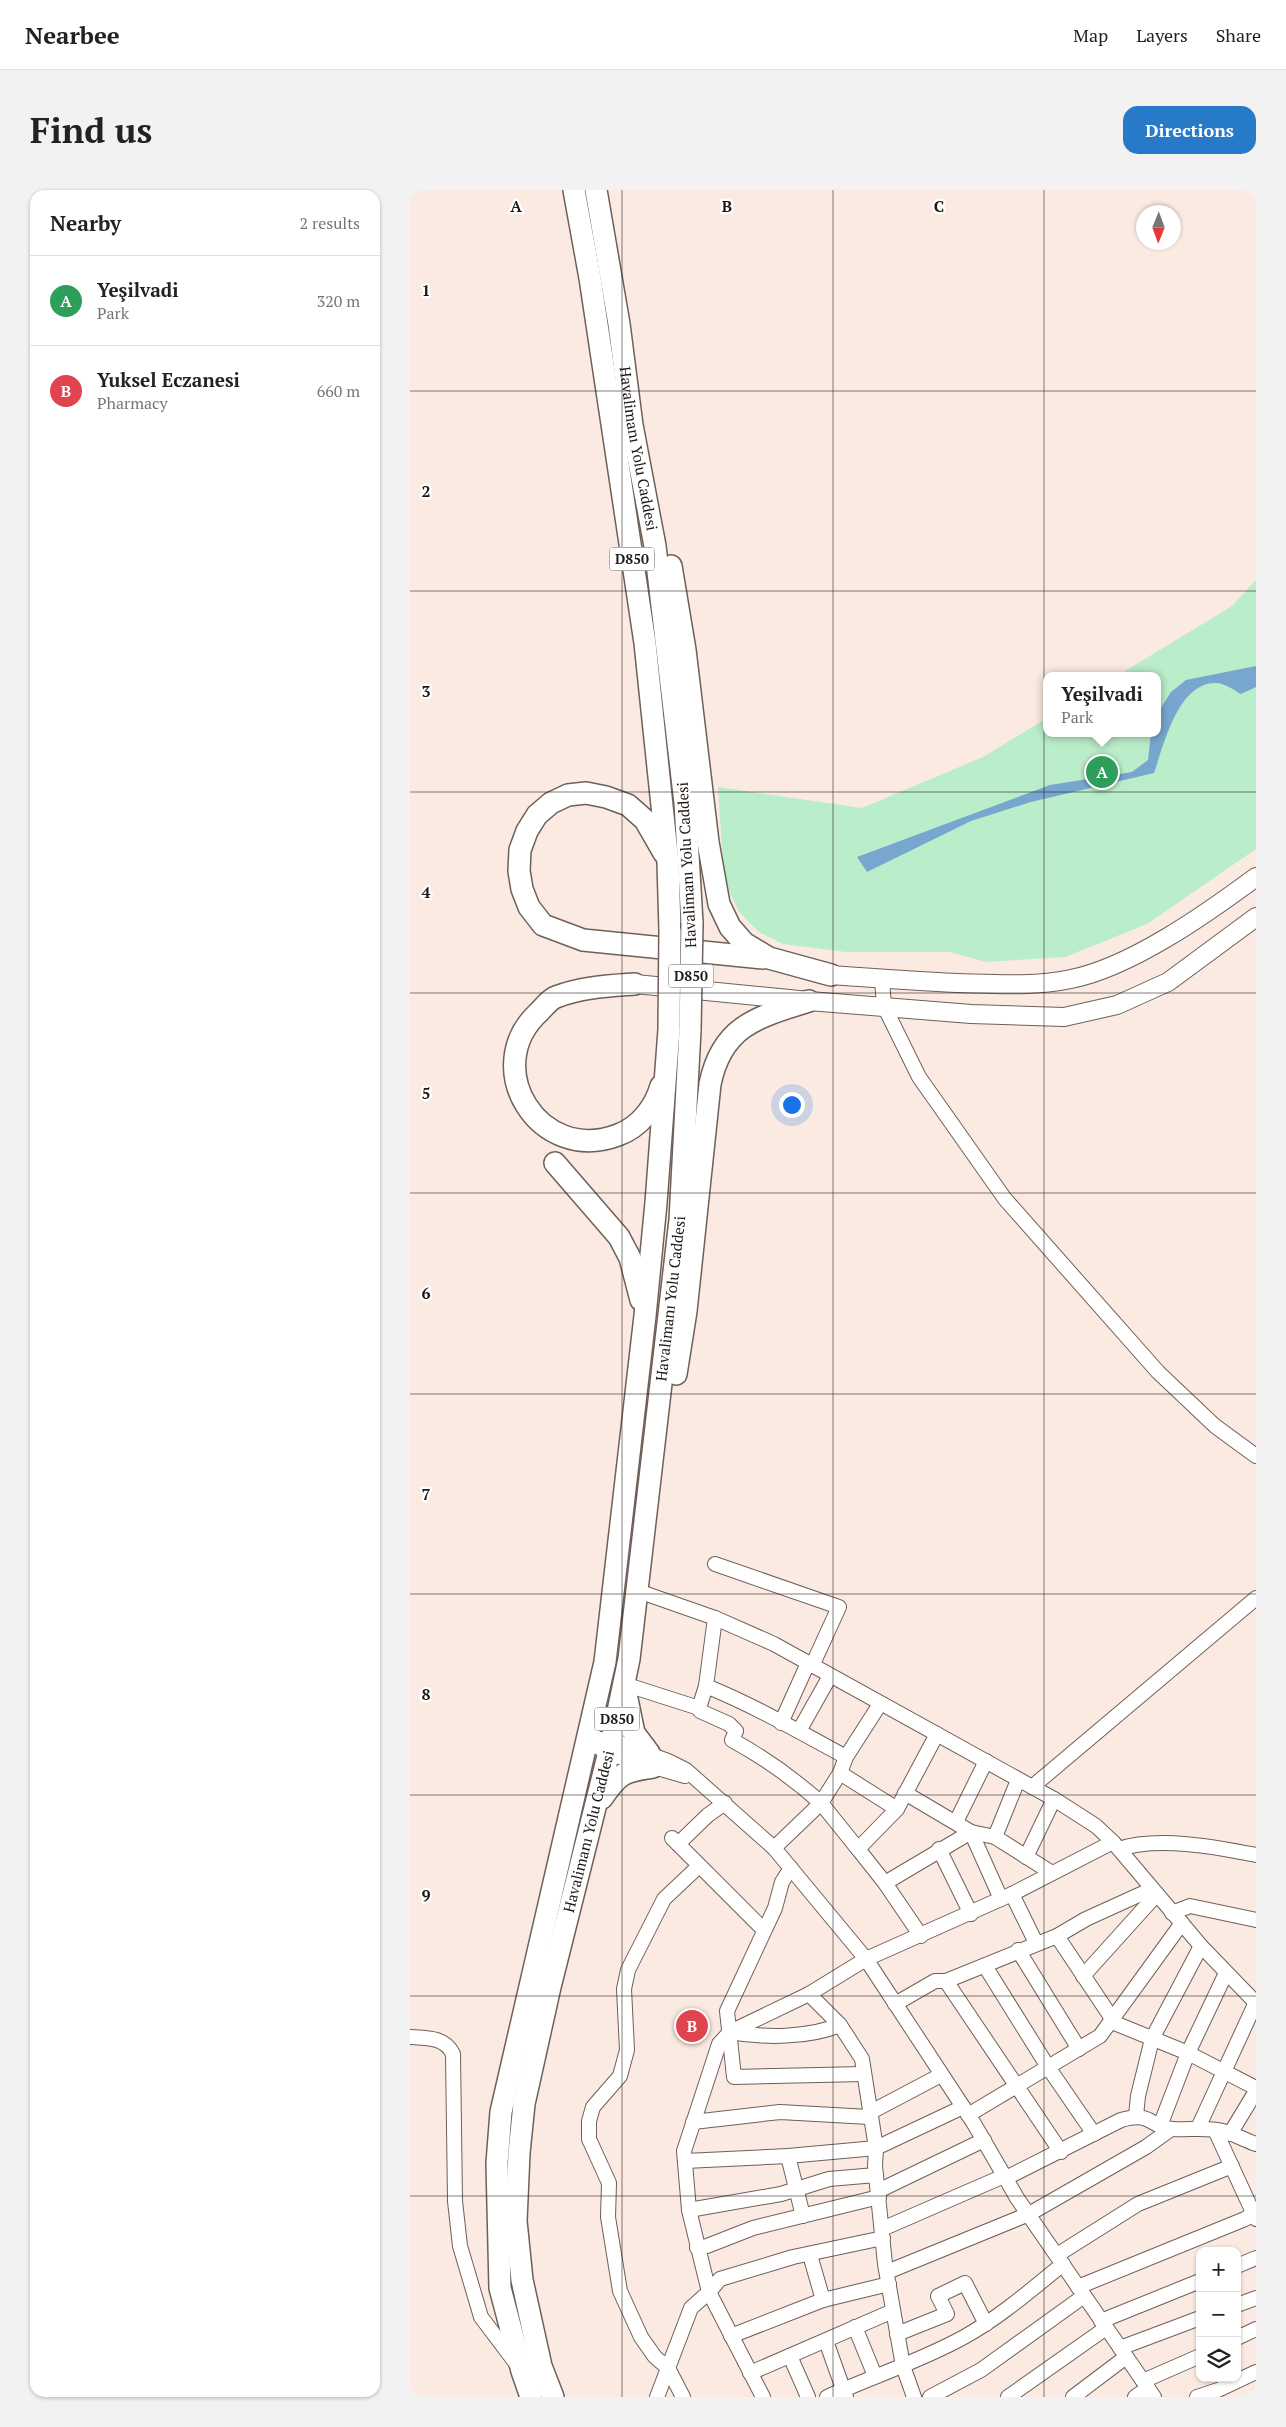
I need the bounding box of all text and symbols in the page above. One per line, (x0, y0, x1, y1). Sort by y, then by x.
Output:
text: Nearbee (25, 19, 120, 51)
text: Map (1073, 23, 1108, 47)
text: Layers (1136, 23, 1188, 47)
text: Share (1216, 23, 1261, 47)
button: Directions (1123, 106, 1256, 154)
text: Find us (30, 107, 152, 153)
text: A (510, 195, 522, 217)
text: B (722, 195, 732, 217)
text: C (934, 195, 944, 217)
north arrow (1136, 205, 1181, 250)
text: Nearby (50, 209, 121, 237)
text: 2 results (300, 212, 360, 234)
text: Yeşilvadi (97, 277, 179, 302)
text: 1 (421, 279, 431, 301)
text: A (60, 290, 72, 312)
text: 320 m (317, 290, 360, 312)
text: Park (97, 302, 129, 324)
street label: Havalimanı Yolu Caddesi (616, 365, 663, 532)
text: Yuksel Eczanesi (97, 367, 240, 392)
text: B (61, 380, 71, 402)
text: 660 m (317, 380, 360, 402)
text: Pharmacy (97, 392, 168, 414)
text: 2 (421, 480, 431, 502)
road number: D850 (610, 548, 654, 570)
popup (1043, 672, 1161, 737)
text: 3 (421, 680, 431, 702)
text: Yeşilvadi (1061, 681, 1143, 706)
text: Park (1061, 706, 1093, 728)
pin: A (1086, 753, 1118, 791)
street label: Havalimanı Yolu Caddesi (672, 782, 700, 949)
text: 4 (421, 881, 431, 903)
road number: D850 (668, 964, 714, 988)
text: 5 (421, 1082, 431, 1104)
your location (779, 1092, 805, 1118)
street label: Havalimanı Yolu Caddesi (650, 1215, 689, 1382)
text: 6 (421, 1282, 431, 1304)
text: 7 (421, 1483, 431, 1505)
text: 8 (421, 1683, 431, 1705)
road number: D850 (594, 1708, 640, 1730)
street label: Havalimanı Yolu Caddesi (558, 1748, 618, 1914)
text: 9 (421, 1884, 431, 1906)
pin: B (676, 2007, 708, 2045)
map controls (1196, 2247, 1241, 2382)
button: + (1196, 2247, 1241, 2292)
button: − (1196, 2292, 1241, 2337)
button: layers (1196, 2337, 1241, 2382)

